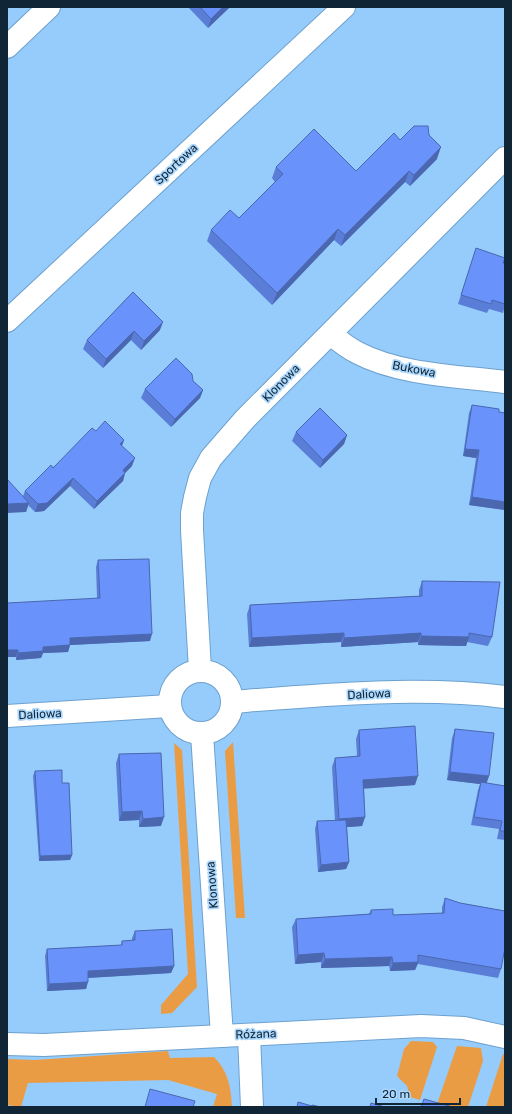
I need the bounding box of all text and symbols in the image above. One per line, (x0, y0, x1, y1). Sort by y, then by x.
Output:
street label: Sportowa (152, 141, 200, 187)
street label: Bukowa (391, 358, 437, 380)
street label: Klonowa (259, 361, 303, 405)
street label: Daliowa (347, 686, 391, 702)
street label: Daliowa (18, 706, 62, 722)
street label: Klonowa (203, 861, 221, 909)
street label: Różana (235, 1026, 277, 1042)
scale bar (376, 1080, 460, 1106)
text: 20 m (382, 1087, 410, 1101)

